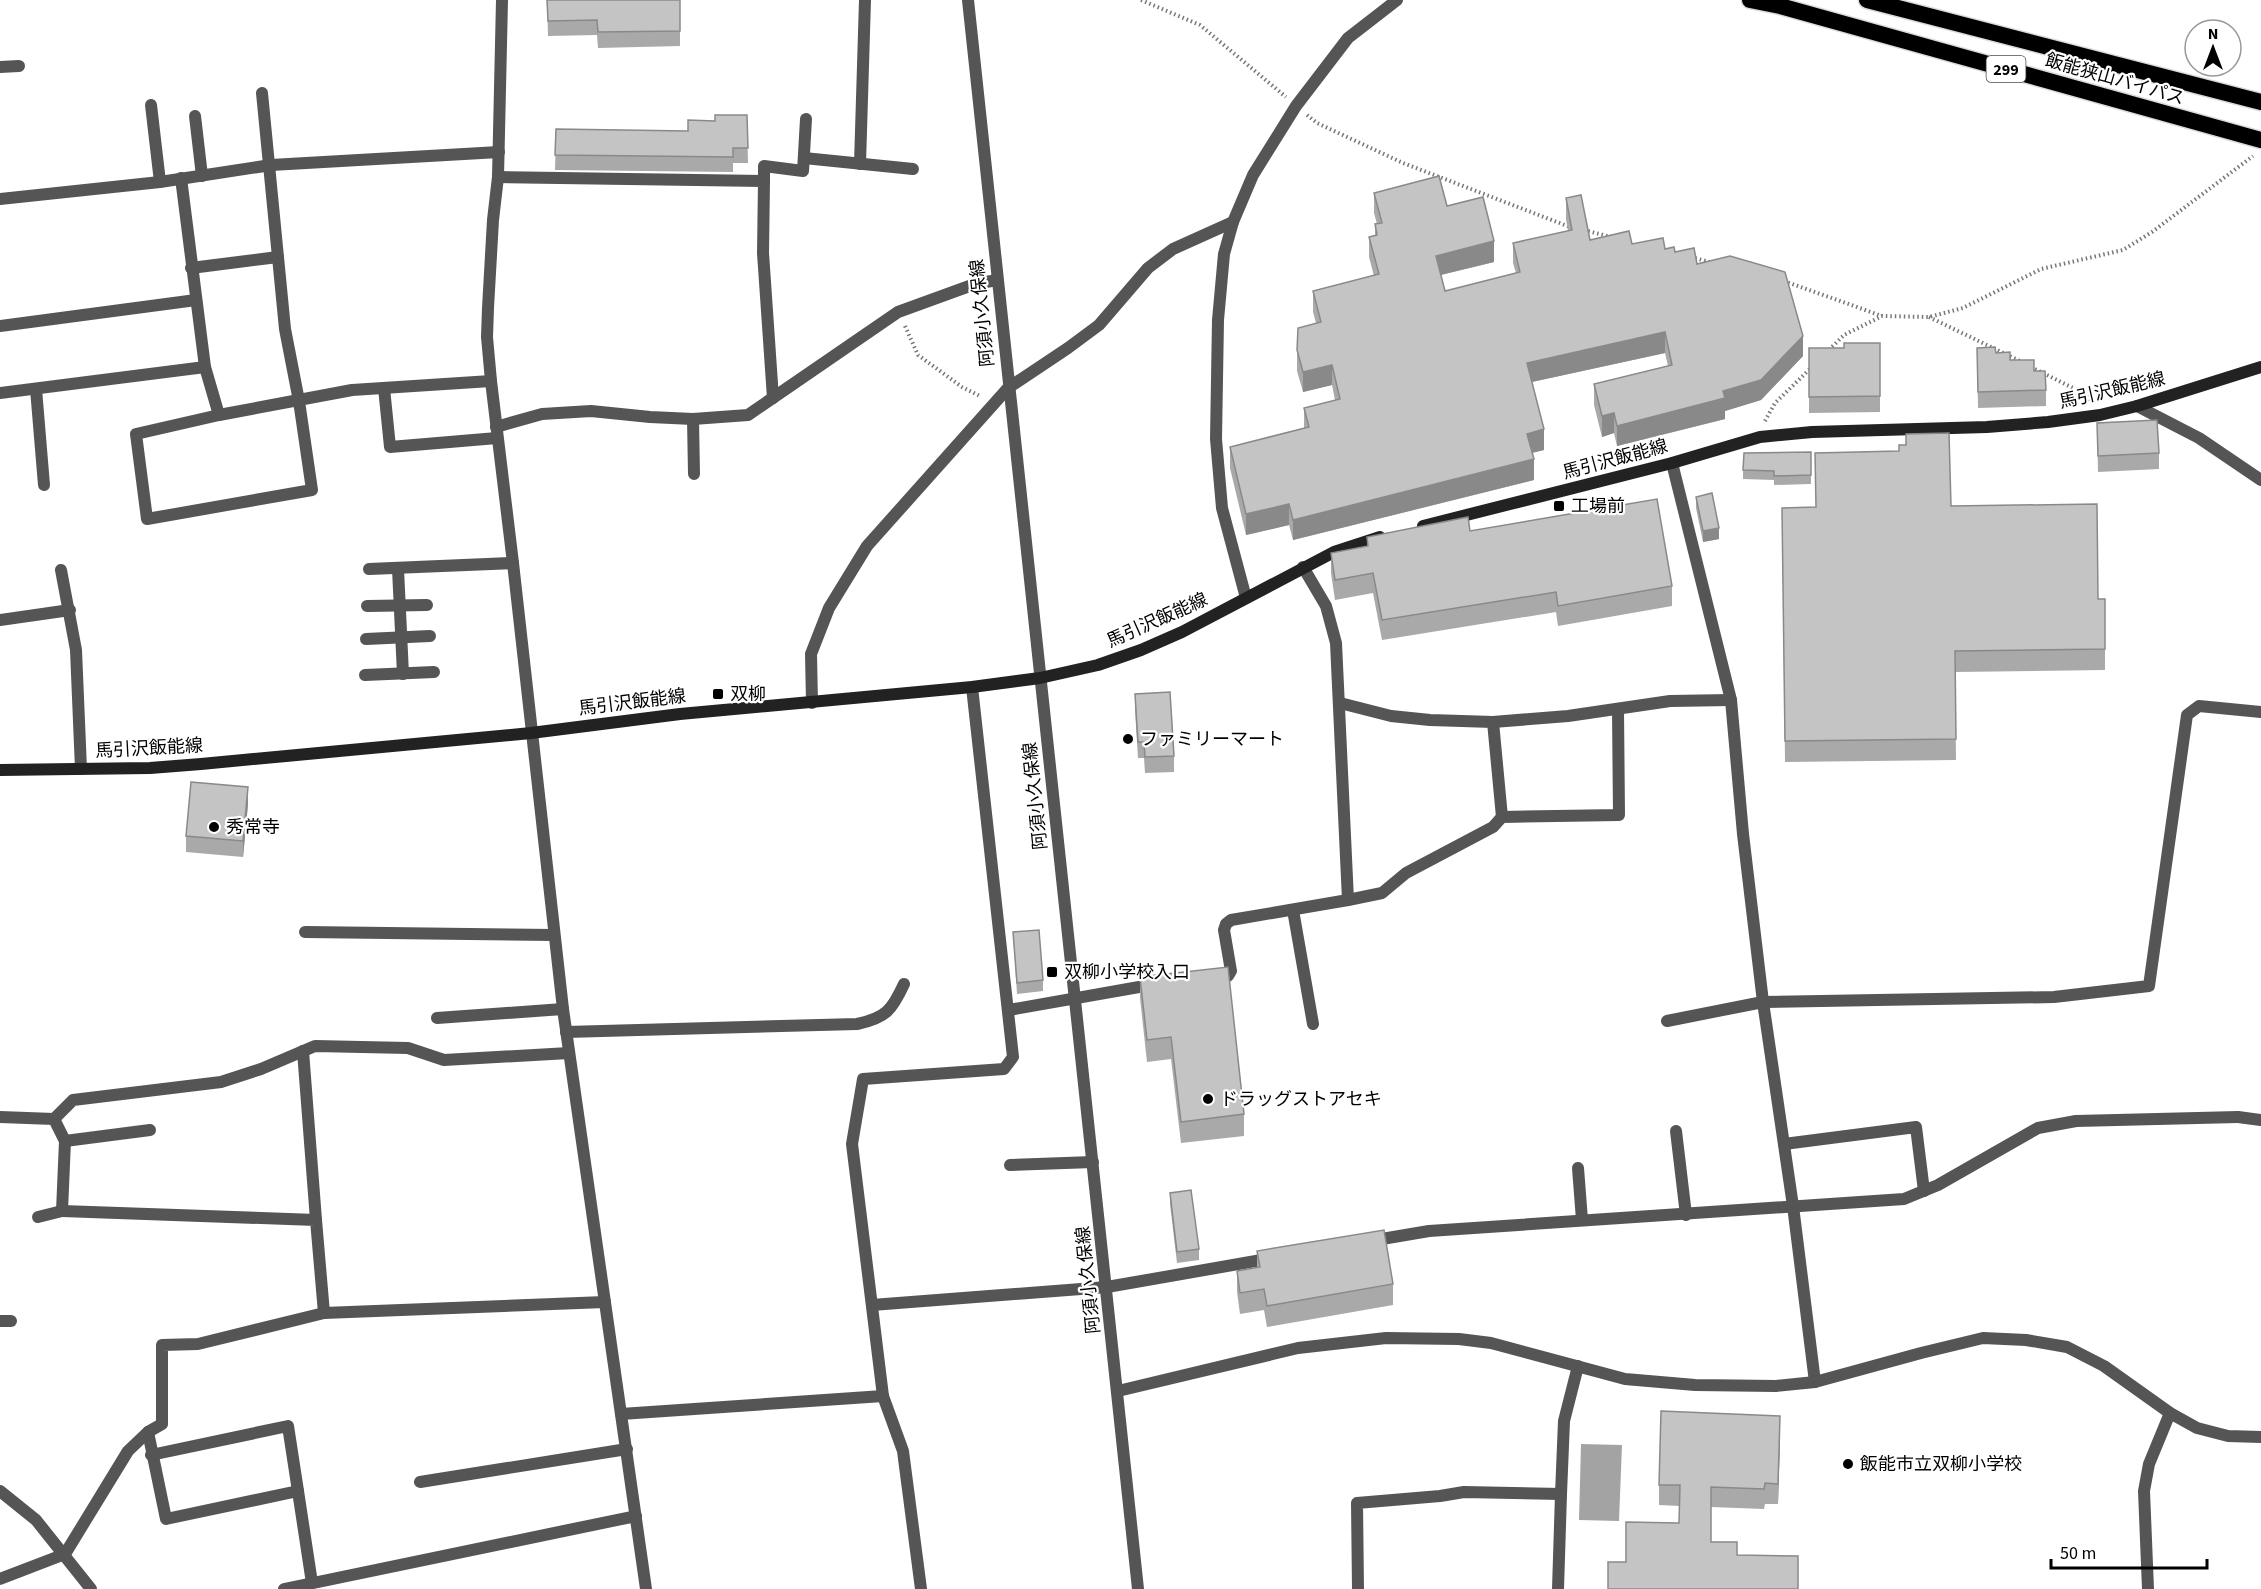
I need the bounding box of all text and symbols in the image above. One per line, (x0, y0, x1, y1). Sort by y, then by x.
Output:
north arrow (2183, 18, 2243, 78)
text: N (2208, 23, 2218, 45)
street label: 飯能狭山バイパス (2042, 48, 2187, 111)
road number: 299 (1986, 56, 2026, 82)
street label: 阿須小久保線 (964, 258, 1001, 368)
street label: 馬引沢飯能線 (2057, 366, 2168, 415)
street label: 馬引沢飯能線 (1560, 433, 1671, 486)
place label: 工場前 (1571, 494, 1625, 519)
marker: 工場前 (1552, 499, 1566, 513)
street label: 馬引沢飯能線 (1103, 587, 1212, 654)
place label: 双柳 (730, 682, 766, 707)
street label: 馬引沢飯能線 (577, 684, 687, 721)
marker: 双柳 (711, 687, 725, 701)
place label: ファミリーマート (1140, 727, 1284, 752)
marker: ファミリーマート (1121, 732, 1135, 746)
street label: 馬引沢飯能線 (94, 733, 204, 764)
street label: 阿須小久保線 (1017, 741, 1054, 851)
place label: 秀常寺 (226, 815, 280, 840)
marker: 秀常寺 (207, 820, 221, 834)
place label: 双柳小学校入口 (1064, 960, 1190, 985)
marker: 双柳小学校入口 (1045, 965, 1059, 979)
place label: ドラッグストアセキ (1220, 1087, 1382, 1112)
marker: ドラッグストアセキ (1201, 1092, 1215, 1106)
street label: 阿須小久保線 (1070, 1225, 1107, 1335)
place label: 飯能市立双柳小学校 (1860, 1452, 2022, 1477)
marker: 飯能市立双柳小学校 (1841, 1457, 1855, 1471)
scale bar (2051, 1532, 2207, 1570)
text: 50 m (2060, 1541, 2096, 1566)

